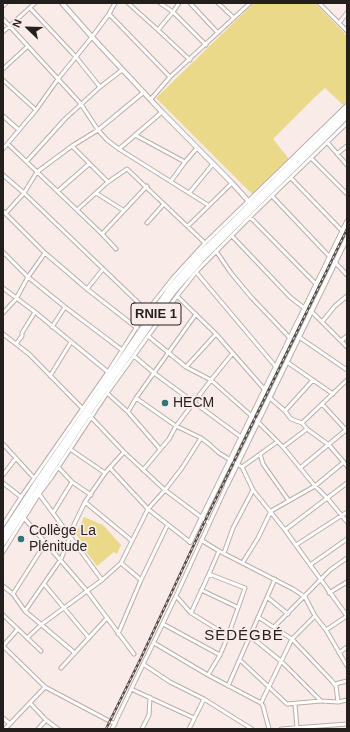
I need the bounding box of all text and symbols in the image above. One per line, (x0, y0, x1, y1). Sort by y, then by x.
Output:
north arrow (8, 8, 48, 48)
text: N (10, 17, 24, 29)
road number: RNIE 1 (131, 303, 181, 325)
place label: HECM (173, 395, 214, 411)
marker: HECM (160, 398, 170, 408)
place label: Collège La Plénitude (29, 523, 96, 556)
marker: Collège La Plénitude (16, 534, 26, 544)
district label: SÈDÉGBÉ (204, 627, 284, 645)

